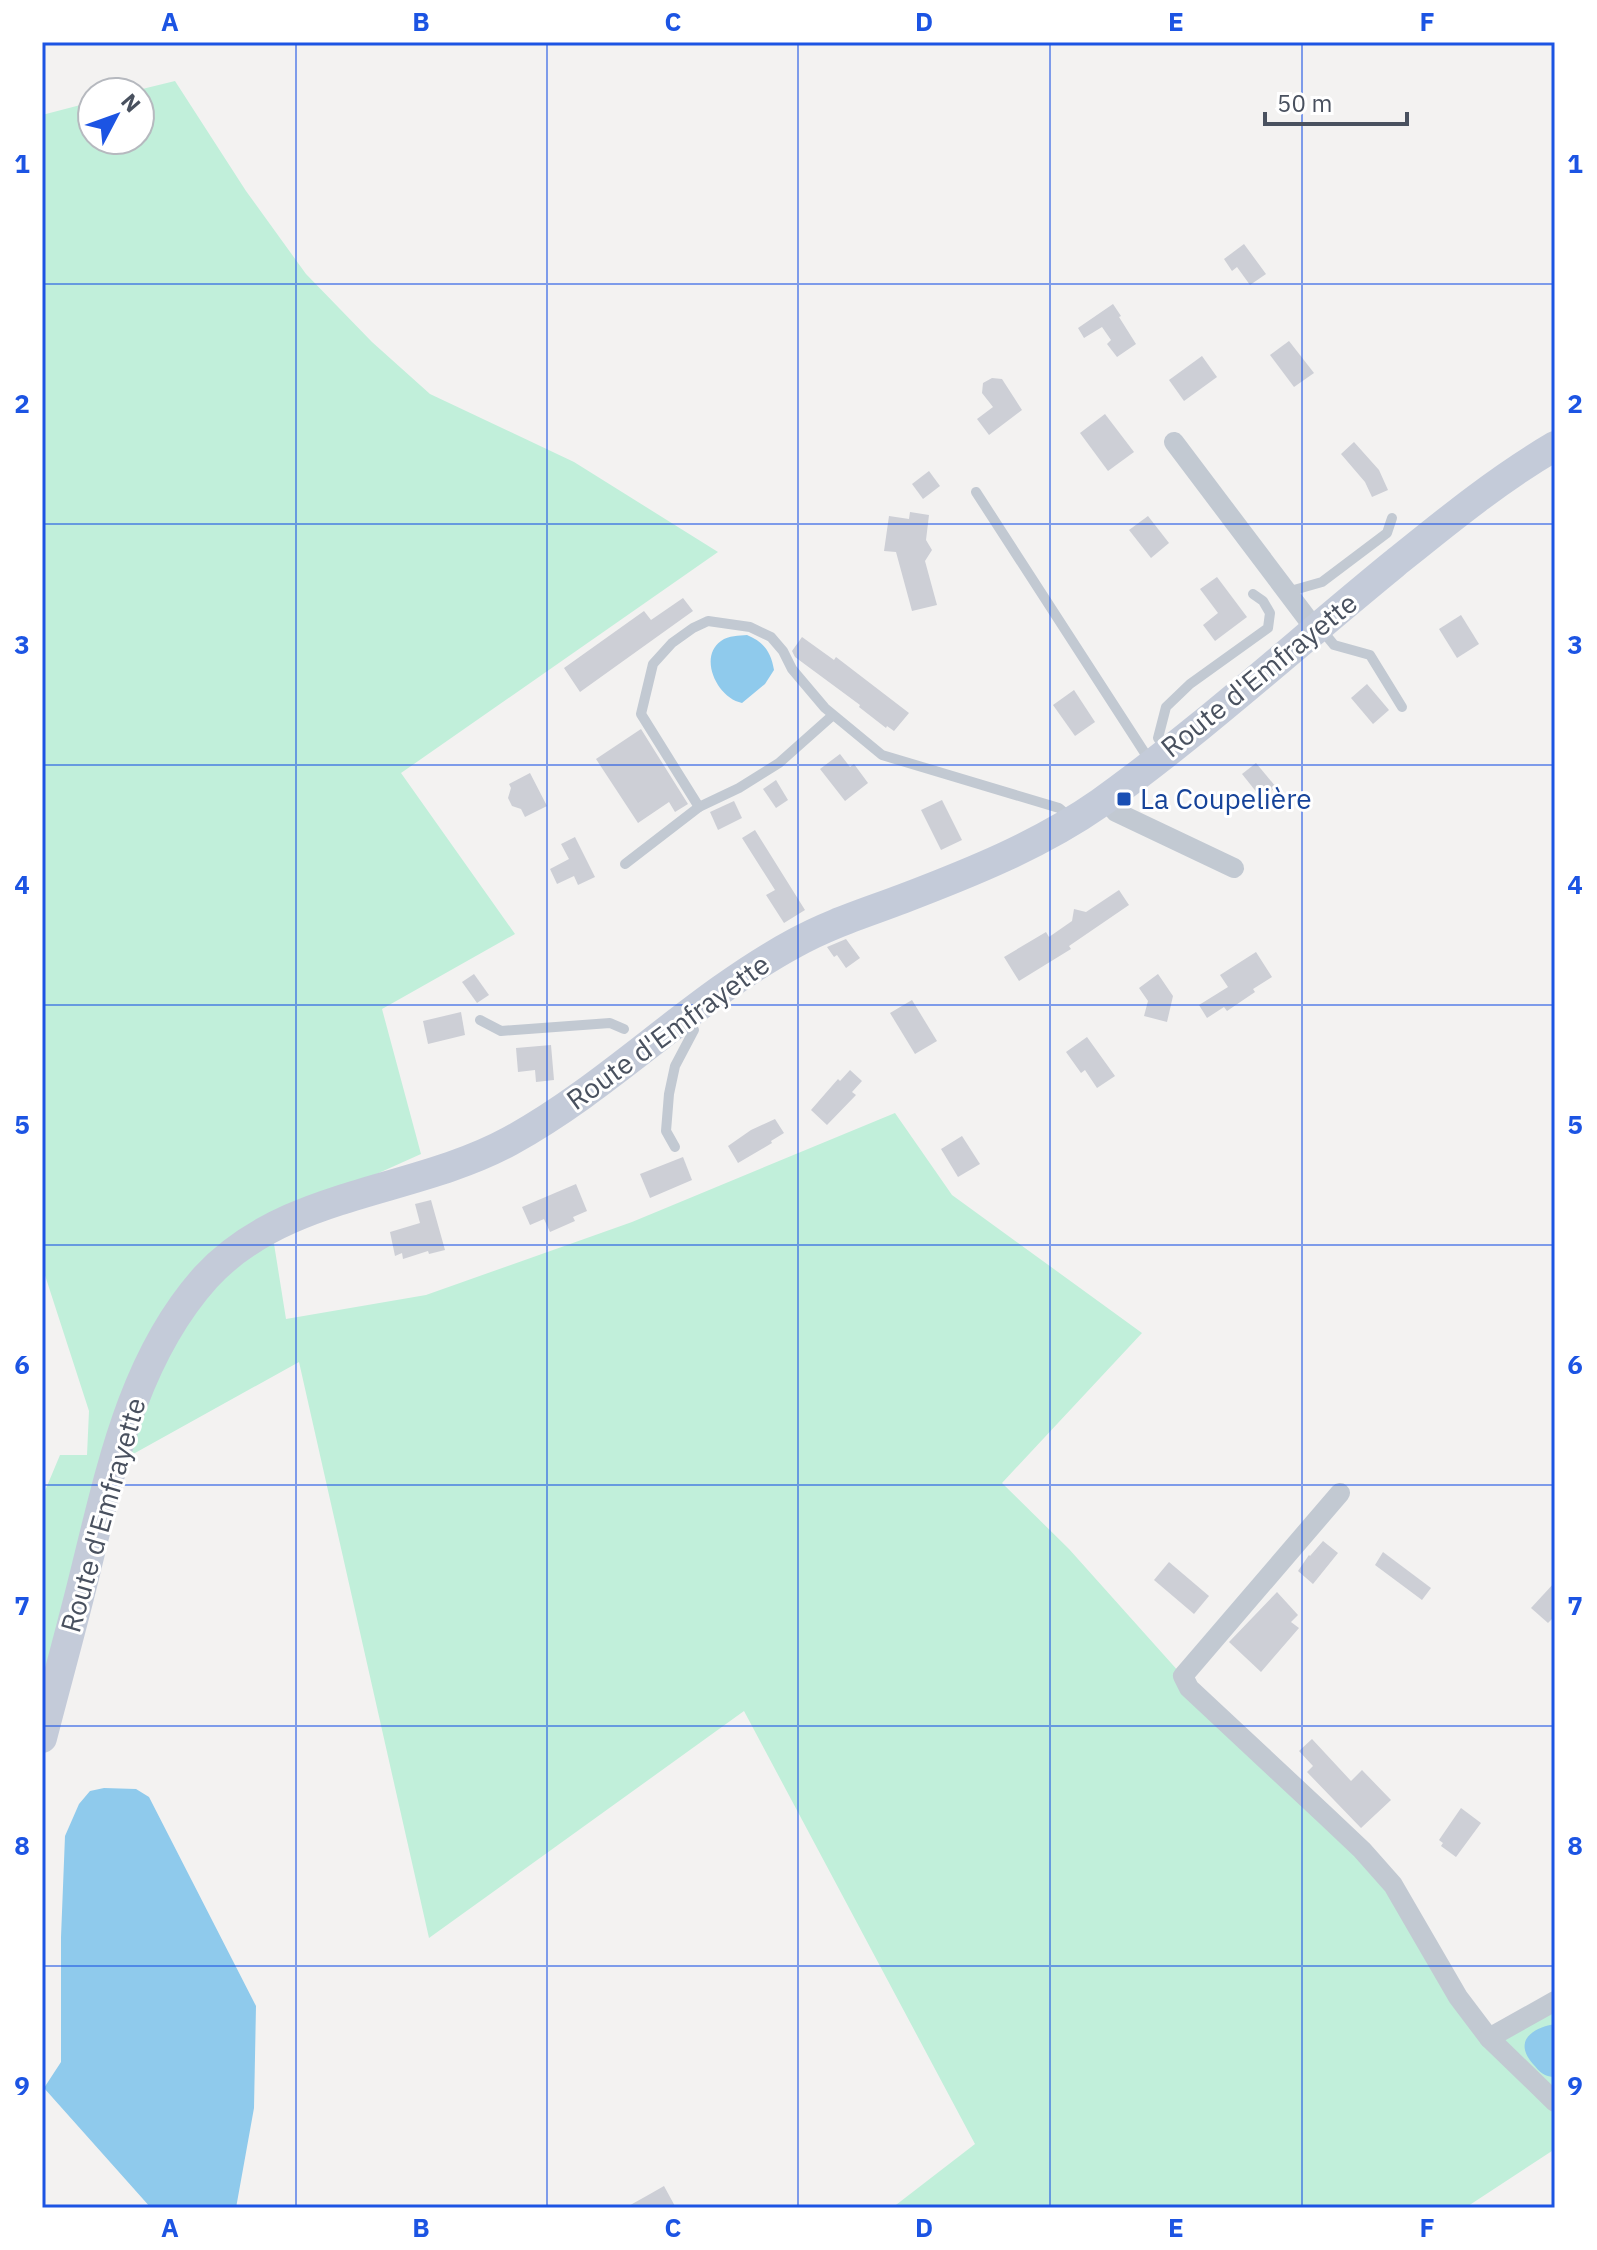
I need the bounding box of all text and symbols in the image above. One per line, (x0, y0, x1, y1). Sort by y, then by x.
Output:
text: A (161, 4, 179, 38)
text: B (412, 4, 430, 38)
text: C (665, 4, 682, 38)
text: D (915, 4, 933, 38)
text: E (1168, 4, 1184, 38)
text: F (1419, 4, 1435, 38)
north arrow (76, 76, 156, 156)
scale bar (1265, 76, 1407, 126)
text: N (115, 87, 148, 118)
text: 50 m (1277, 87, 1332, 119)
text: 1 (14, 146, 30, 180)
text: 1 (1567, 146, 1583, 180)
text: 2 (14, 386, 30, 420)
text: 2 (1567, 386, 1583, 420)
street label: Route d'Emfrayette (1153, 584, 1365, 765)
text: 3 (14, 627, 30, 661)
text: 3 (1567, 627, 1583, 661)
place label: La Coupelière (1140, 780, 1312, 817)
marker: La Coupelière (1115, 790, 1133, 808)
text: 4 (14, 867, 30, 901)
text: 4 (1567, 867, 1583, 901)
street label: Route d'Emfrayette (559, 945, 777, 1118)
text: 5 (14, 1107, 30, 1141)
text: 5 (1567, 1107, 1583, 1141)
text: 6 (14, 1347, 30, 1381)
text: 6 (1567, 1347, 1583, 1381)
street label: Route d'Emfrayette (51, 1393, 154, 1637)
text: 7 (14, 1588, 30, 1622)
text: 7 (1567, 1588, 1583, 1622)
text: 8 (14, 1828, 30, 1862)
text: 8 (1567, 1828, 1583, 1862)
text: 9 (14, 2068, 30, 2102)
text: 9 (1567, 2068, 1583, 2102)
text: A (161, 2210, 179, 2244)
text: B (412, 2210, 430, 2244)
text: C (665, 2210, 682, 2244)
text: D (915, 2210, 933, 2244)
text: E (1168, 2210, 1184, 2244)
text: F (1419, 2210, 1435, 2244)

